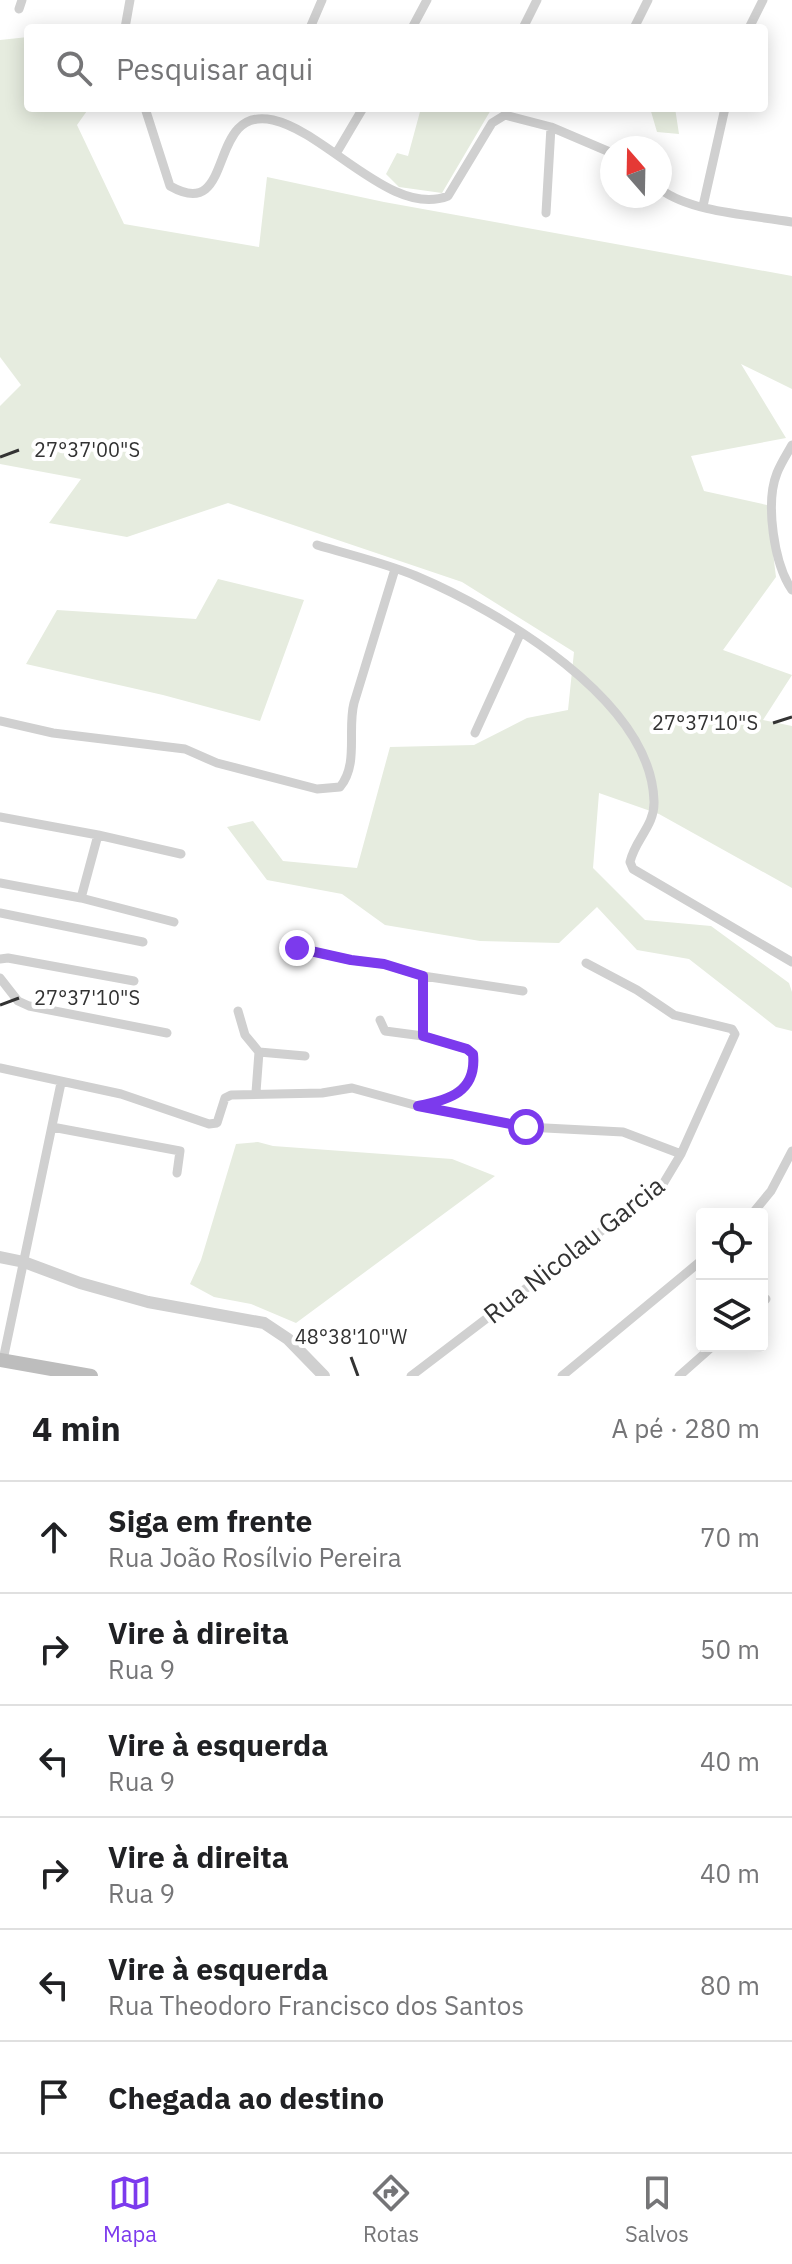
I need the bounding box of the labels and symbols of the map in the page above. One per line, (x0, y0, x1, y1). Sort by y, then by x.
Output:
north arrow (600, 136, 672, 208)
text: 27°37'00"S (34, 436, 140, 463)
text: 27°37'10"S (652, 709, 758, 736)
route end (279, 930, 315, 966)
text: 27°37'10"S (34, 984, 140, 1011)
route start (508, 1109, 544, 1145)
street label: Rua Nicolau Garcia (476, 1168, 671, 1330)
text: 48°38'10"W (295, 1323, 408, 1350)

